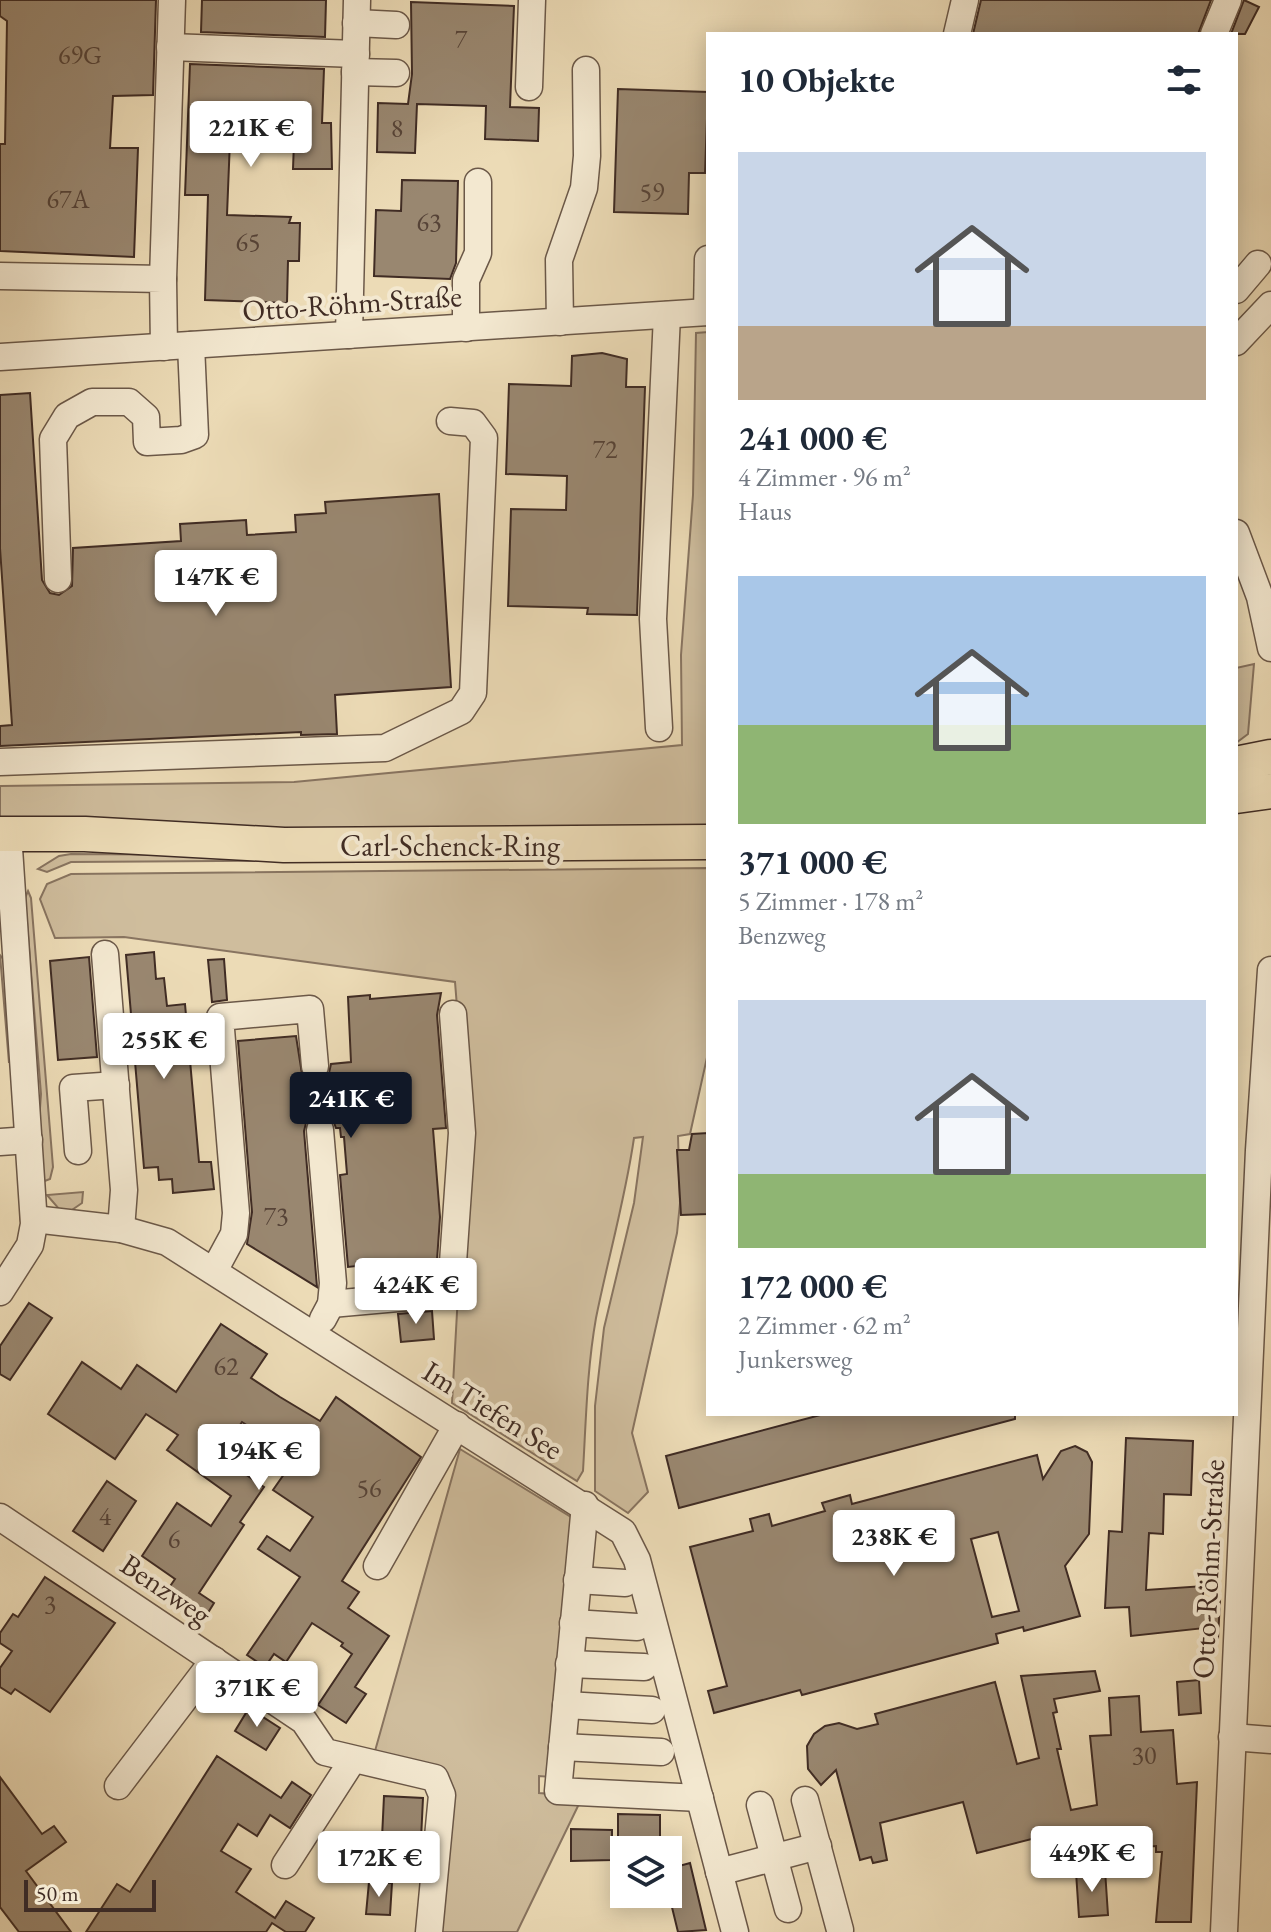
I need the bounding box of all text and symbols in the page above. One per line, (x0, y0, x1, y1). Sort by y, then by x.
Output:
house number: 7 (455, 22, 468, 56)
house number: 69G (58, 38, 102, 72)
text: 10 Objekte (738, 58, 895, 102)
icon: filters (1162, 58, 1206, 102)
pin: 221K € (186, 101, 316, 169)
text: 221K € (208, 110, 294, 144)
house number: 8 (391, 111, 403, 145)
house number: 59 (640, 175, 665, 209)
house number: 67A (47, 182, 90, 216)
icon: home (900, 204, 1044, 348)
house number: 63 (417, 205, 441, 239)
house number: 65 (236, 225, 260, 259)
street label: Otto-Röhm-Straße (241, 276, 463, 330)
text: 241 000 € (738, 416, 887, 460)
house number: 72 (593, 432, 618, 466)
text: 4 Zimmer · 96 m² (738, 460, 911, 494)
text: Haus (738, 494, 792, 528)
pin: 147K € (151, 550, 281, 618)
text: 147K € (173, 559, 259, 593)
icon: home (900, 628, 1044, 772)
street label: Carl-Schenck-Ring (340, 826, 561, 865)
text: 371 000 € (738, 840, 887, 884)
text: 5 Zimmer · 178 m² (738, 884, 923, 918)
text: Benzweg (738, 918, 826, 952)
pin: 255K € (99, 1013, 229, 1081)
text: 255K € (121, 1022, 207, 1056)
icon: home (900, 1052, 1044, 1196)
pin: 241K € (286, 1072, 416, 1140)
text: 241K € (308, 1081, 394, 1115)
house number: 73 (264, 1199, 288, 1233)
pin: 424K € (351, 1258, 481, 1326)
text: 172 000 € (738, 1264, 887, 1308)
text: 424K € (373, 1267, 459, 1301)
text: 2 Zimmer · 62 m² (738, 1308, 911, 1342)
text: Junkersweg (738, 1342, 852, 1376)
house number: 62 (214, 1349, 239, 1383)
street label: Im Tiefen See (416, 1352, 570, 1468)
pin: 194K € (194, 1424, 324, 1492)
text: 194K € (216, 1433, 302, 1467)
street label: Otto-Röhm-Straße (1183, 1458, 1233, 1680)
house number: 56 (357, 1471, 381, 1505)
house number: 4 (99, 1499, 112, 1533)
pin: 238K € (829, 1510, 959, 1578)
text: 238K € (851, 1519, 937, 1553)
house number: 6 (168, 1522, 180, 1556)
street label: Benzweg (113, 1545, 220, 1634)
house number: 3 (44, 1587, 56, 1621)
pin: 371K € (192, 1661, 322, 1729)
text: 371K € (214, 1670, 300, 1704)
house number: 30 (1132, 1738, 1156, 1772)
pin: 449K € (1027, 1826, 1157, 1894)
pin: 172K € (314, 1831, 444, 1899)
text: 449K € (1049, 1835, 1135, 1869)
map controls (610, 1836, 682, 1908)
button: layers (610, 1836, 682, 1908)
text: 172K € (336, 1840, 422, 1874)
scale bar (24, 1876, 156, 1912)
text: 50 m (36, 1879, 79, 1908)

